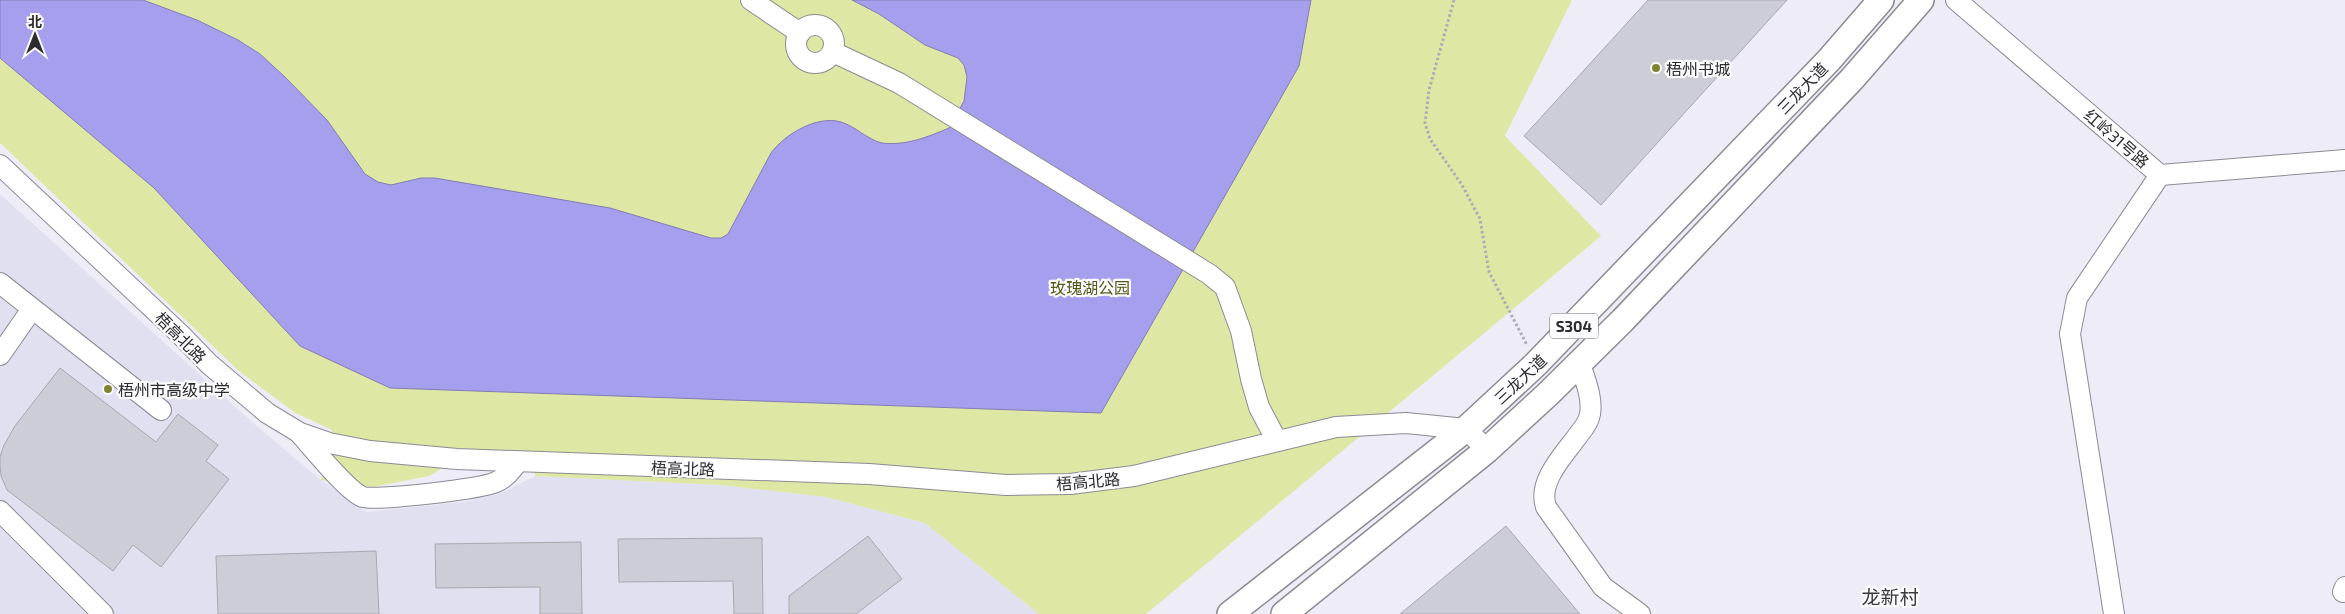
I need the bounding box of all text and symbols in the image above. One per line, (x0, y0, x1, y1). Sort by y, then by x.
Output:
north arrow (10, 10, 60, 60)
text: 北 (28, 13, 42, 30)
street label: 三龙大道 (1773, 58, 1831, 118)
place label: 梧州书城 (1666, 59, 1730, 78)
marker: 梧州书城 (1650, 62, 1662, 74)
street label: 红岭31号路 (2081, 105, 2153, 171)
park label: 玫瑰湖公园 (1050, 278, 1130, 297)
street label: 梧高北路 (152, 308, 210, 366)
road number: S304 (1550, 314, 1598, 338)
street label: 三龙大道 (1490, 350, 1550, 408)
place label: 梧州市高级中学 (118, 380, 230, 399)
marker: 梧州市高级中学 (102, 383, 114, 395)
street label: 梧高北路 (651, 457, 715, 479)
street label: 梧高北路 (1055, 469, 1121, 493)
district label: 龙新村 (1861, 585, 1919, 608)

